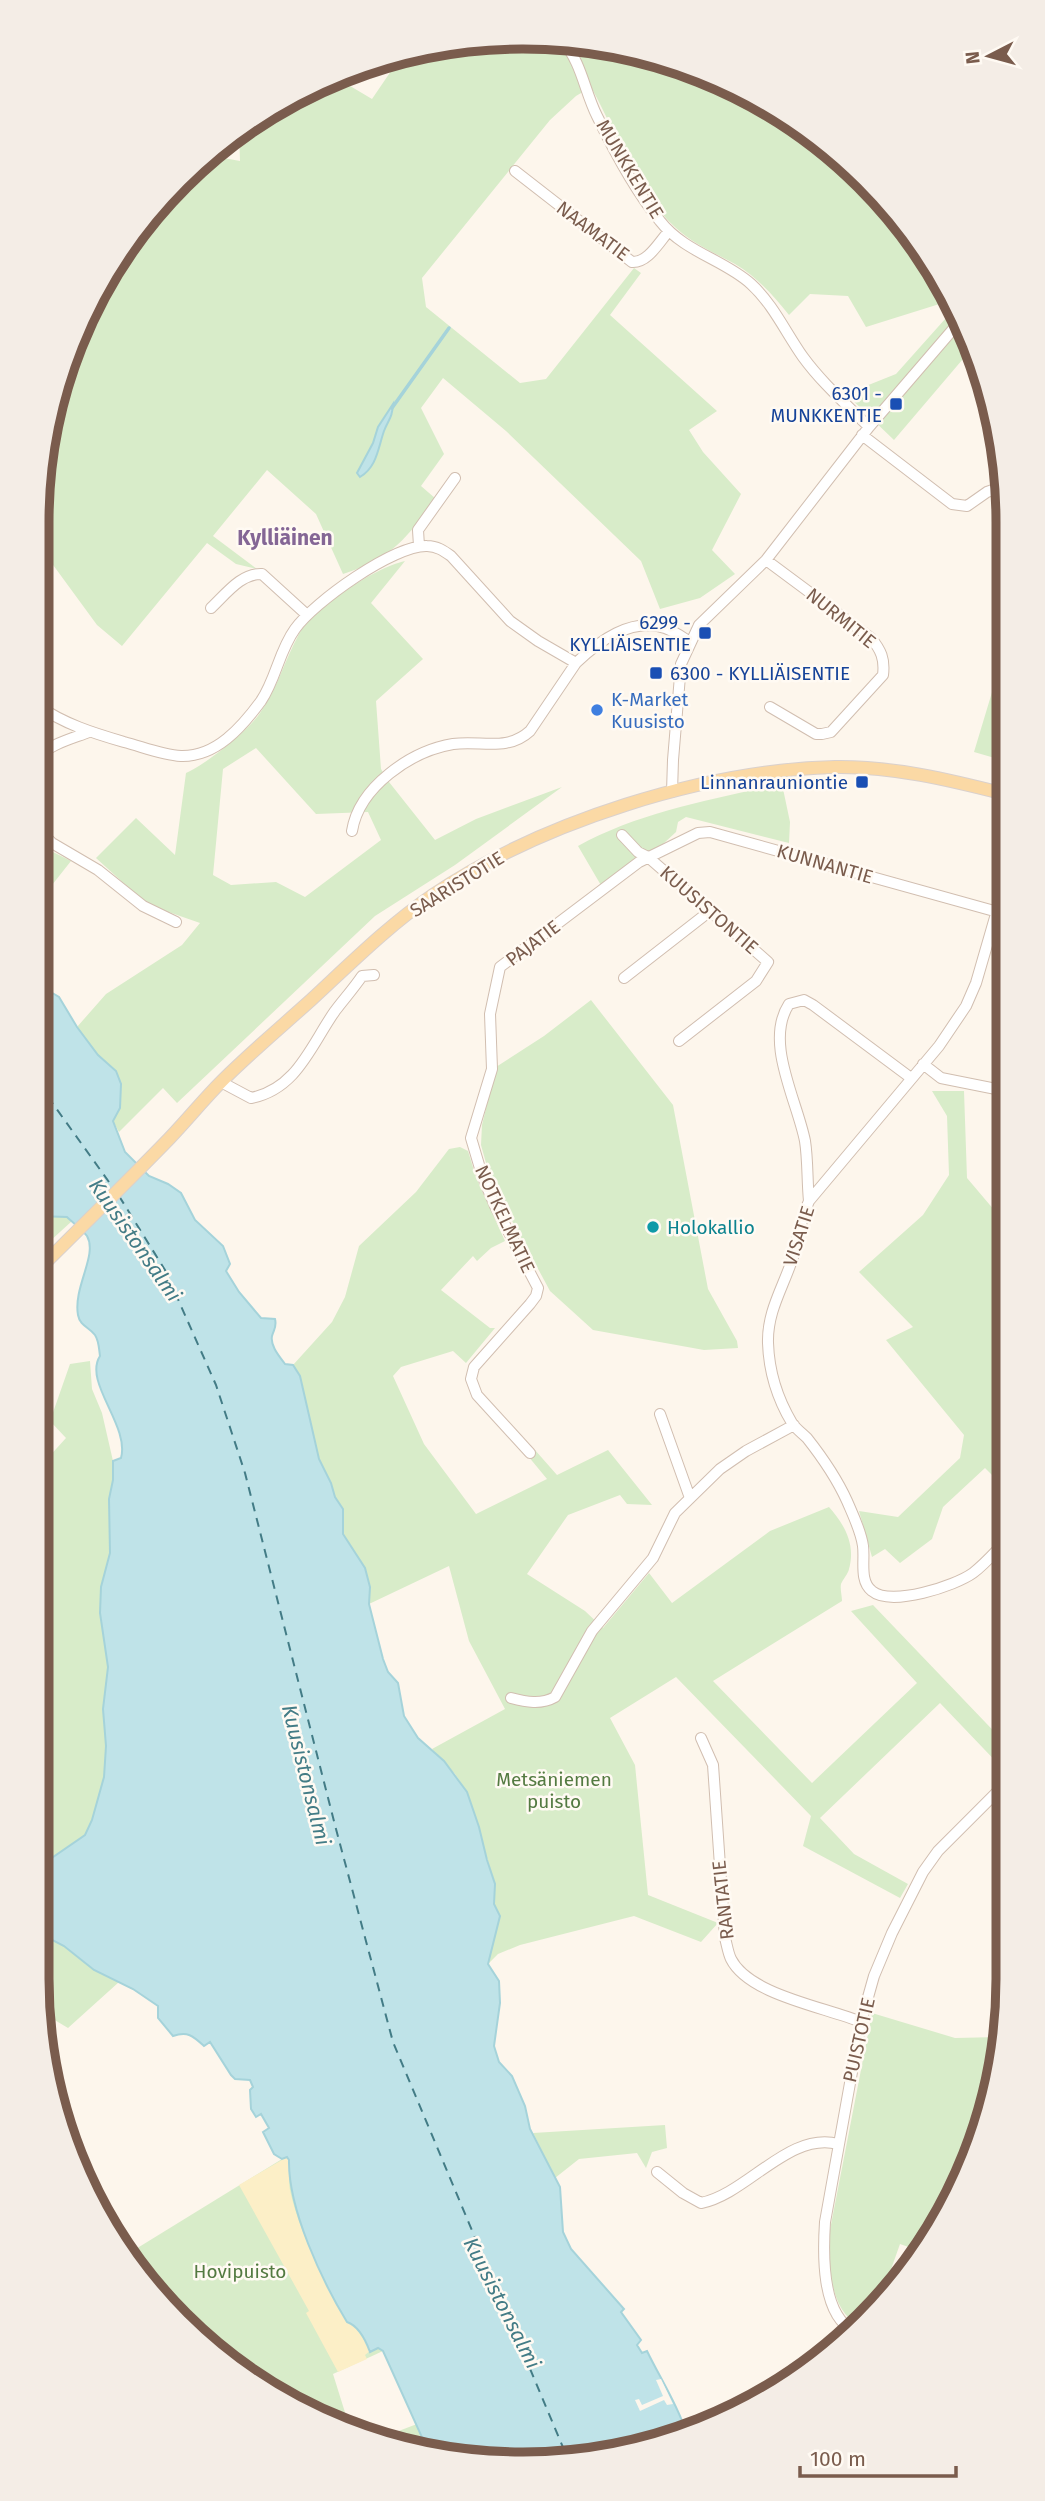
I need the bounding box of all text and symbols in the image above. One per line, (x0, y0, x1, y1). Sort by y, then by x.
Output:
north arrow (954, 21, 1024, 91)
text: N (960, 50, 985, 65)
street label: MUNKKENTIE (591, 115, 669, 223)
street label: NAAMATIE (552, 196, 634, 266)
place label: 6301 - MUNKKENTIE (771, 382, 882, 427)
marker: 6301 - MUNKKENTIE (888, 396, 904, 412)
district label: Kylliäinen (237, 525, 333, 551)
street label: NURMITIE (801, 583, 881, 653)
place label: 6299 - KYLLIÄISENTIE (569, 611, 691, 656)
marker: 6299 - KYLLIÄISENTIE (697, 625, 713, 641)
place label: 6300 - KYLLIÄISENTIE (670, 662, 850, 685)
marker: 6300 - KYLLIÄISENTIE (648, 665, 664, 681)
place label: K-Market Kuusisto (611, 688, 689, 733)
marker: K-Market Kuusisto (589, 702, 605, 718)
place label: Linnanrauniontie (700, 771, 848, 794)
marker: Linnanrauniontie (854, 774, 870, 790)
street label: KUNNANTIE (774, 839, 876, 889)
street label: SAARISTOTIE (406, 846, 508, 922)
street label: KUUSISTONTIE (655, 861, 763, 959)
street label: PAJATIE (501, 915, 565, 971)
street label: NOTKELMATIE (470, 1161, 540, 1277)
water label: Kuusistonsalmi (83, 1173, 187, 1307)
street label: VISATIE (778, 1203, 820, 1269)
place label: Holokallio (667, 1216, 755, 1239)
marker: Holokallio (645, 1219, 661, 1235)
water label: Kuusistonsalmi (276, 1702, 336, 1848)
park label: Metsäniemen puisto (496, 1768, 612, 1813)
street label: RANTATIE (707, 1859, 739, 1941)
street label: PUISTOTIE (838, 1995, 880, 2085)
water label: Kuusistonsalmi (458, 2233, 546, 2373)
park label: Hovipuisto (194, 2260, 286, 2283)
scale bar (800, 2434, 956, 2478)
text: 100 m (810, 2446, 866, 2472)

